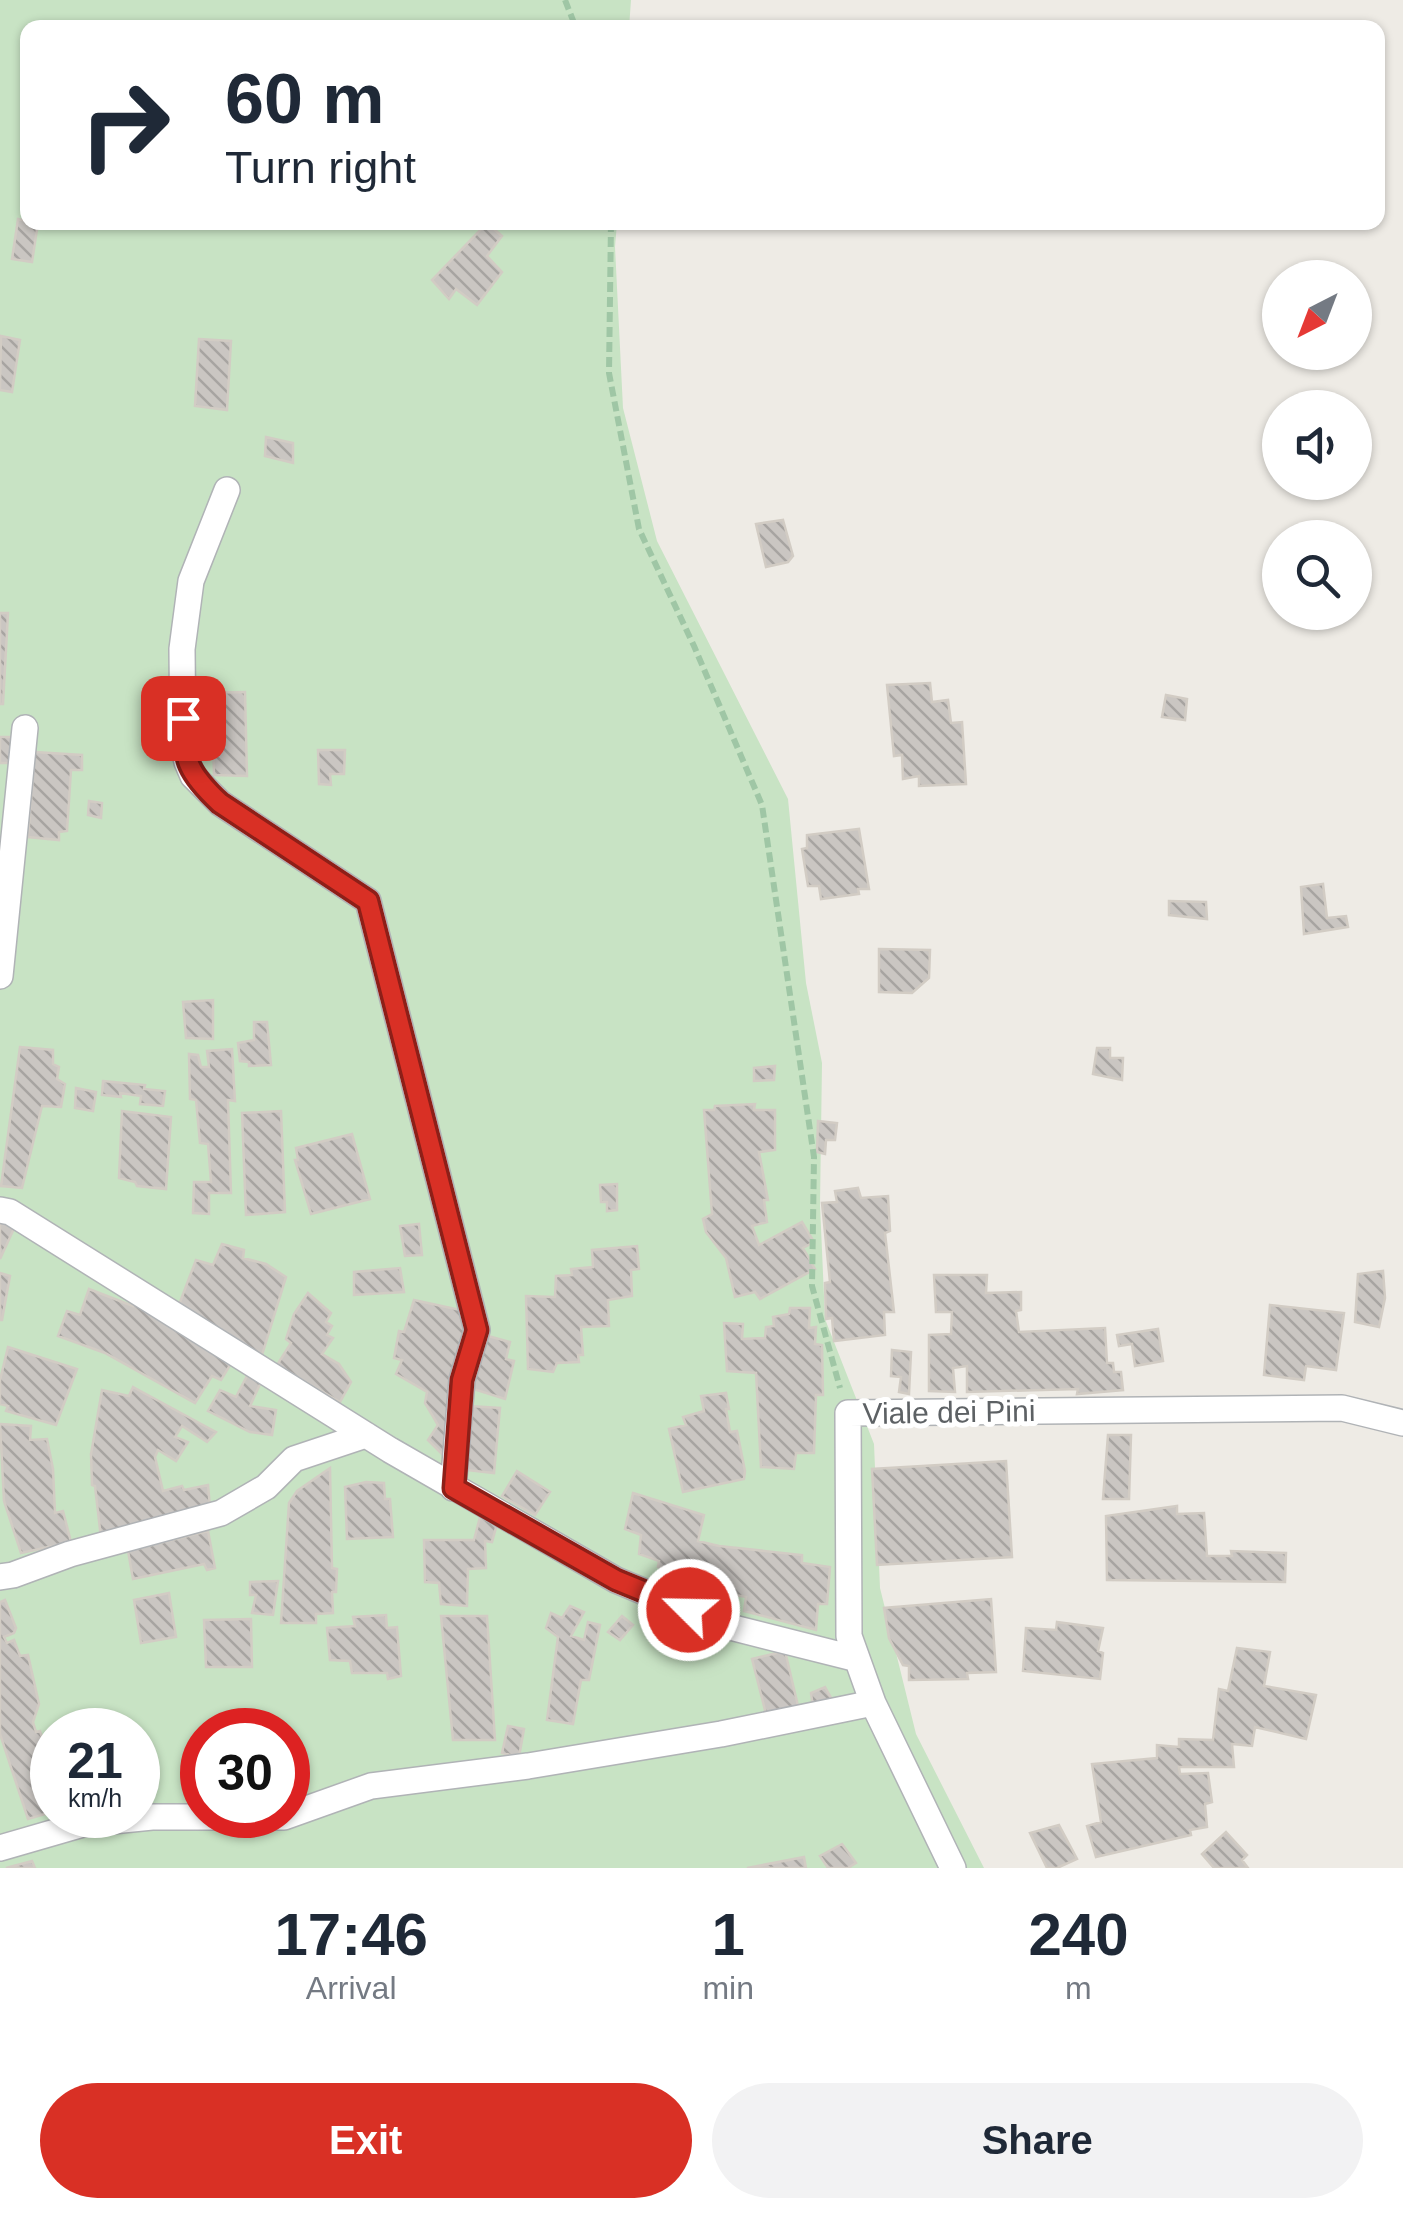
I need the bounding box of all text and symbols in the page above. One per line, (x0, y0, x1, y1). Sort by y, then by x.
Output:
icon: right (60, 60, 190, 190)
text: 60 m (225, 60, 385, 138)
text: Turn right (225, 142, 416, 193)
north arrow (1262, 260, 1372, 370)
map controls (1262, 260, 1372, 630)
button: sound (1262, 390, 1372, 500)
button: search (1262, 520, 1372, 630)
pin (141, 676, 226, 761)
icon: arrive (156, 691, 211, 746)
street label: Viale dei Pini (862, 1394, 1036, 1430)
position arrow (637, 1558, 741, 1662)
speed limit sign: 30 (180, 1708, 310, 1838)
text: 21 (67, 1733, 123, 1789)
text: km/h (68, 1784, 122, 1812)
text: 17:46 (274, 1901, 428, 1968)
text: 1 (711, 1901, 745, 1968)
text: 240 (1028, 1901, 1129, 1968)
text: Arrival (306, 1970, 397, 2006)
text: min (702, 1970, 754, 2006)
text: m (1065, 1970, 1092, 2006)
button: Exit (40, 2083, 692, 2198)
button: Share (712, 2083, 1363, 2198)

